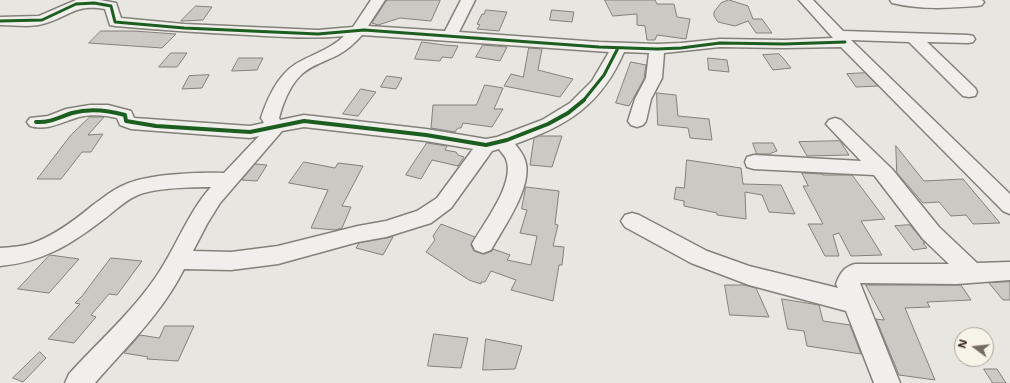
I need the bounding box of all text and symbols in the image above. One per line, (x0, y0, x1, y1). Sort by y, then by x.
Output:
north arrow (954, 327, 994, 367)
text: N (955, 338, 971, 350)

